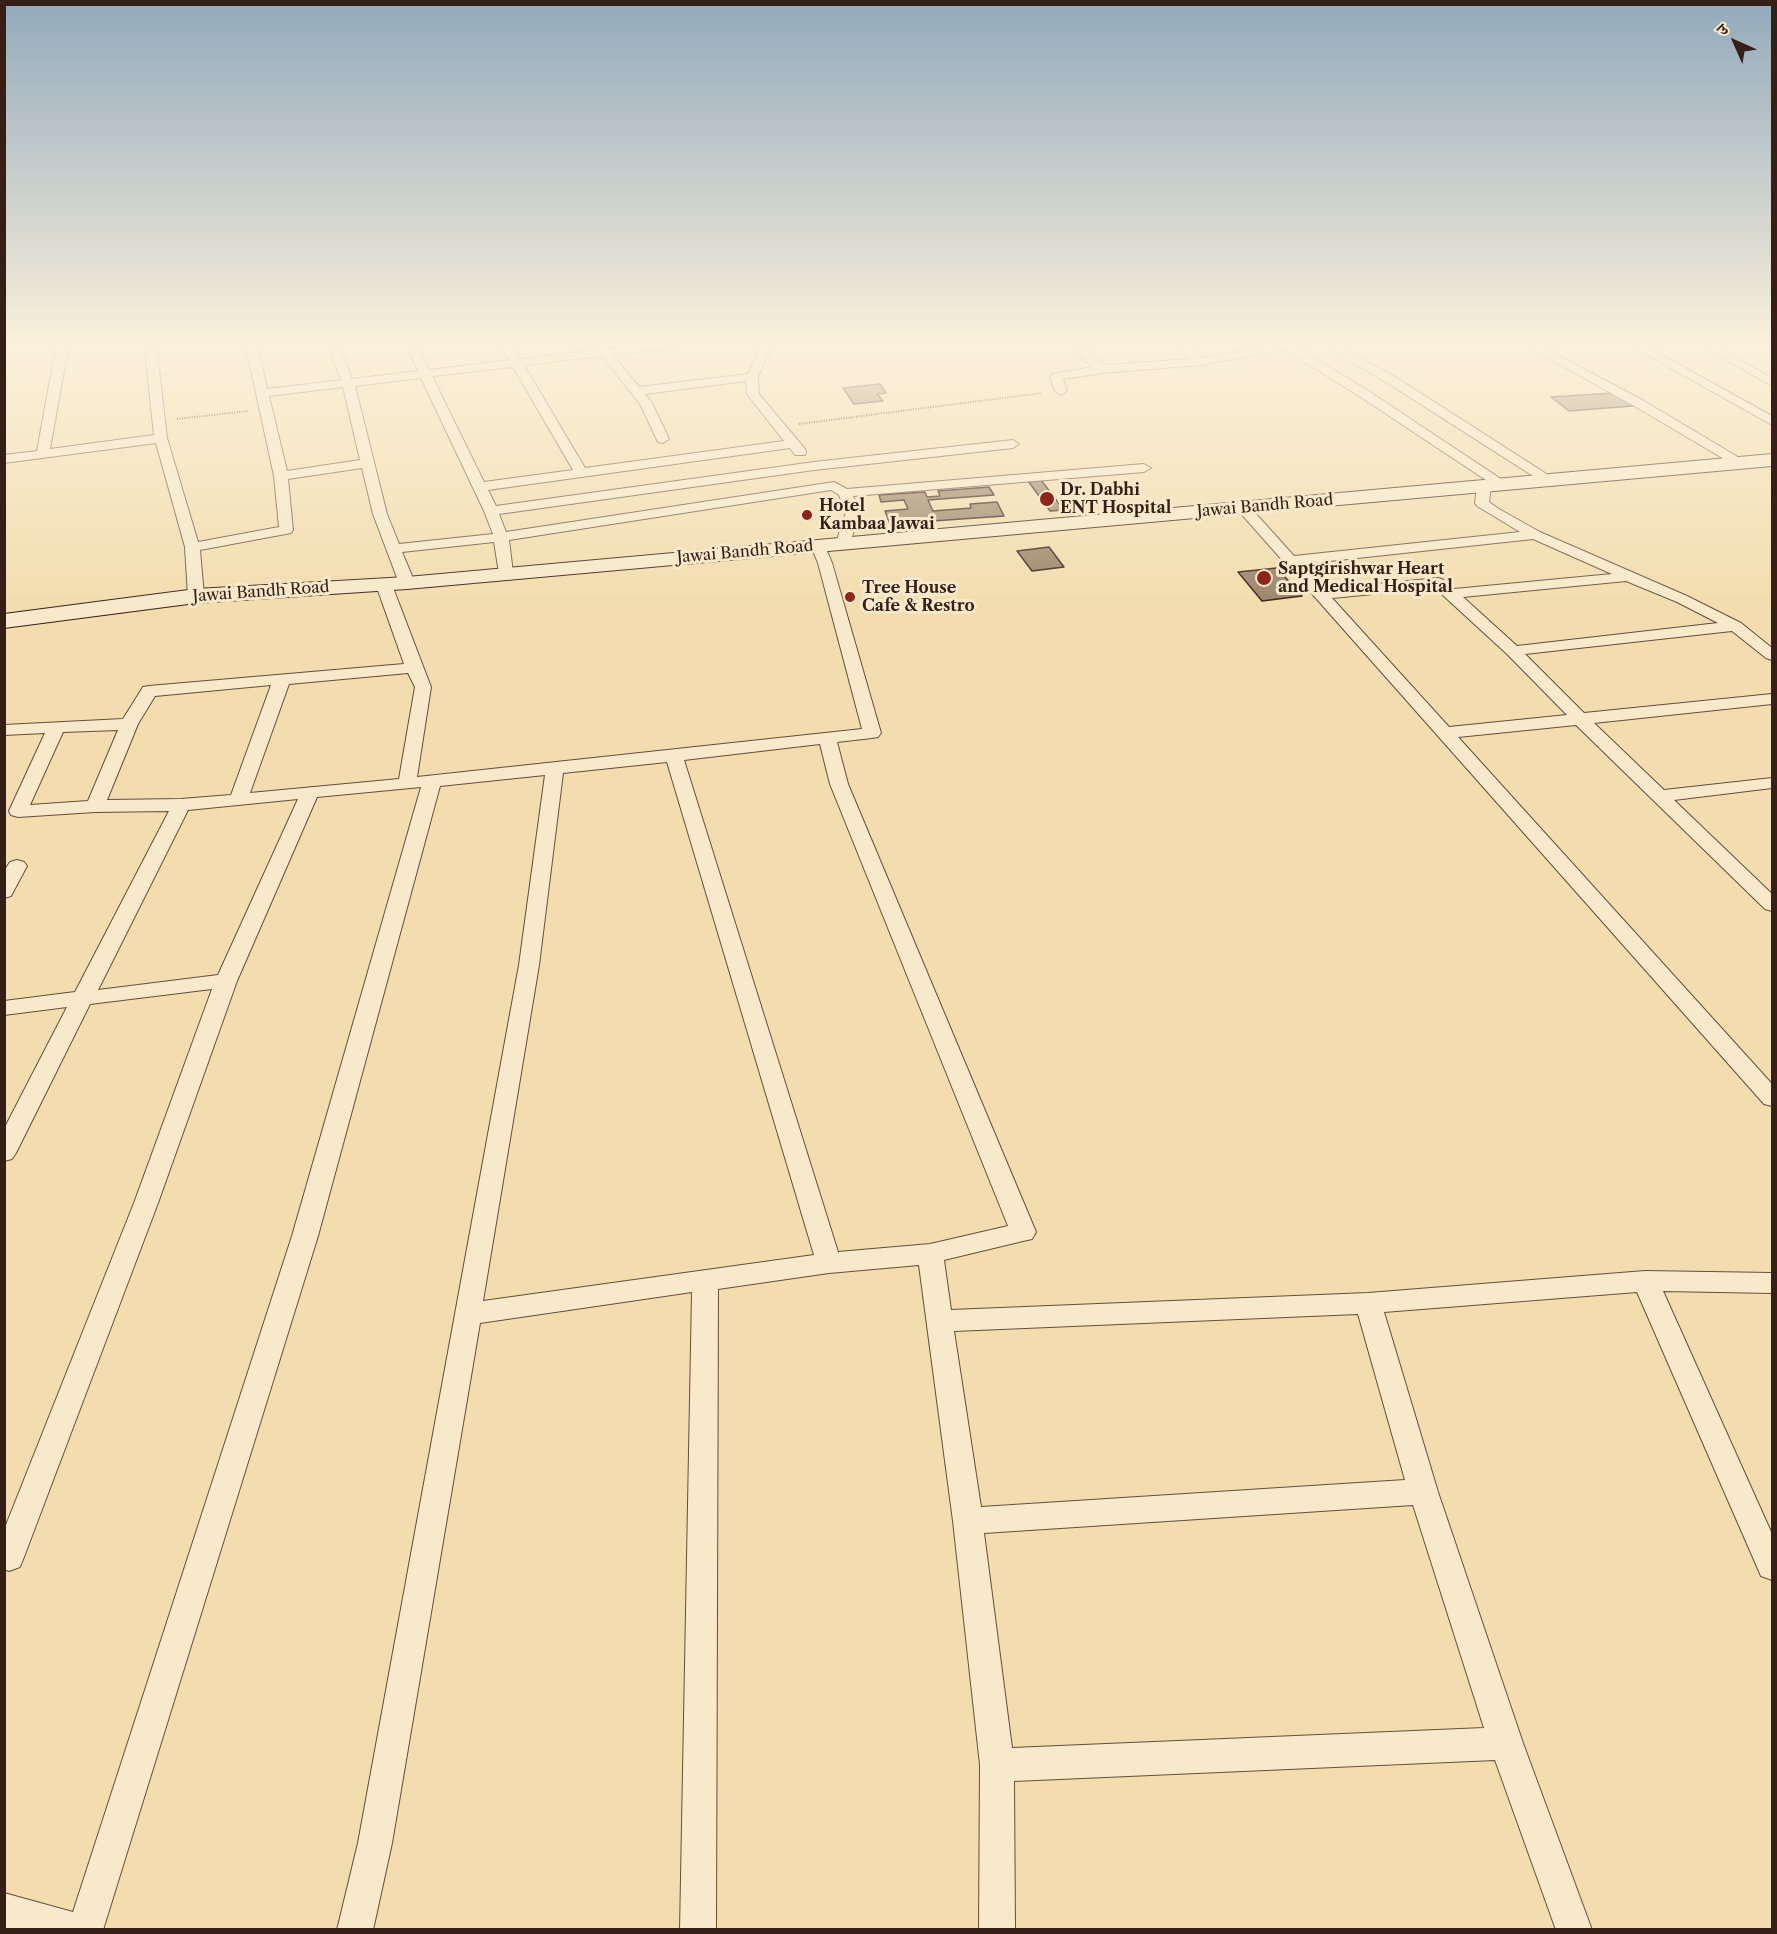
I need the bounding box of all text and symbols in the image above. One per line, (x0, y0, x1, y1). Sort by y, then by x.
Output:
north arrow (1705, 12, 1765, 72)
text: उ (1712, 19, 1732, 39)
place label: Dr. Dabhi ENT Hospital (1060, 480, 1171, 518)
marker: Dr. Dabhi ENT Hospital (1038, 490, 1056, 508)
street label: Jawai Bandh Road (1196, 490, 1334, 522)
place label: Hotel Kambaa Jawai (819, 496, 935, 534)
marker: Hotel Kambaa Jawai (800, 508, 814, 522)
street label: Jawai Bandh Road (676, 536, 814, 568)
place label: Saptgirishwar Heart and Medical Hospital (1278, 559, 1453, 597)
marker: Saptgirishwar Heart and Medical Hospital (1255, 569, 1273, 587)
street label: Jawai Bandh Road (192, 578, 330, 606)
place label: Tree House Cafe & Restro (862, 578, 975, 616)
marker: Tree House Cafe & Restro (843, 590, 857, 604)

